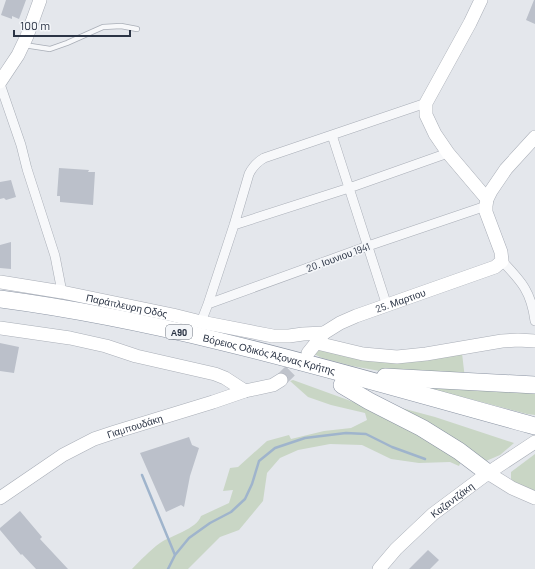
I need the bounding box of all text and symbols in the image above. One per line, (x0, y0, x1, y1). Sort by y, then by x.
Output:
scale bar (14, 12, 130, 38)
text: 100 m (20, 18, 50, 32)
street label: 20. Ιουνιου 1941 (305, 240, 371, 274)
street label: 25. Μαρτιου (374, 286, 427, 315)
street label: Παράπλευρη Οδός (85, 291, 169, 320)
road number: Α90 (166, 325, 192, 339)
street label: Βόρειος Οδικός Άξονας Κρήτης (202, 331, 337, 377)
street label: Γιαμπουδάκη (105, 412, 164, 440)
street label: Καζαντζάκη (428, 480, 476, 520)

